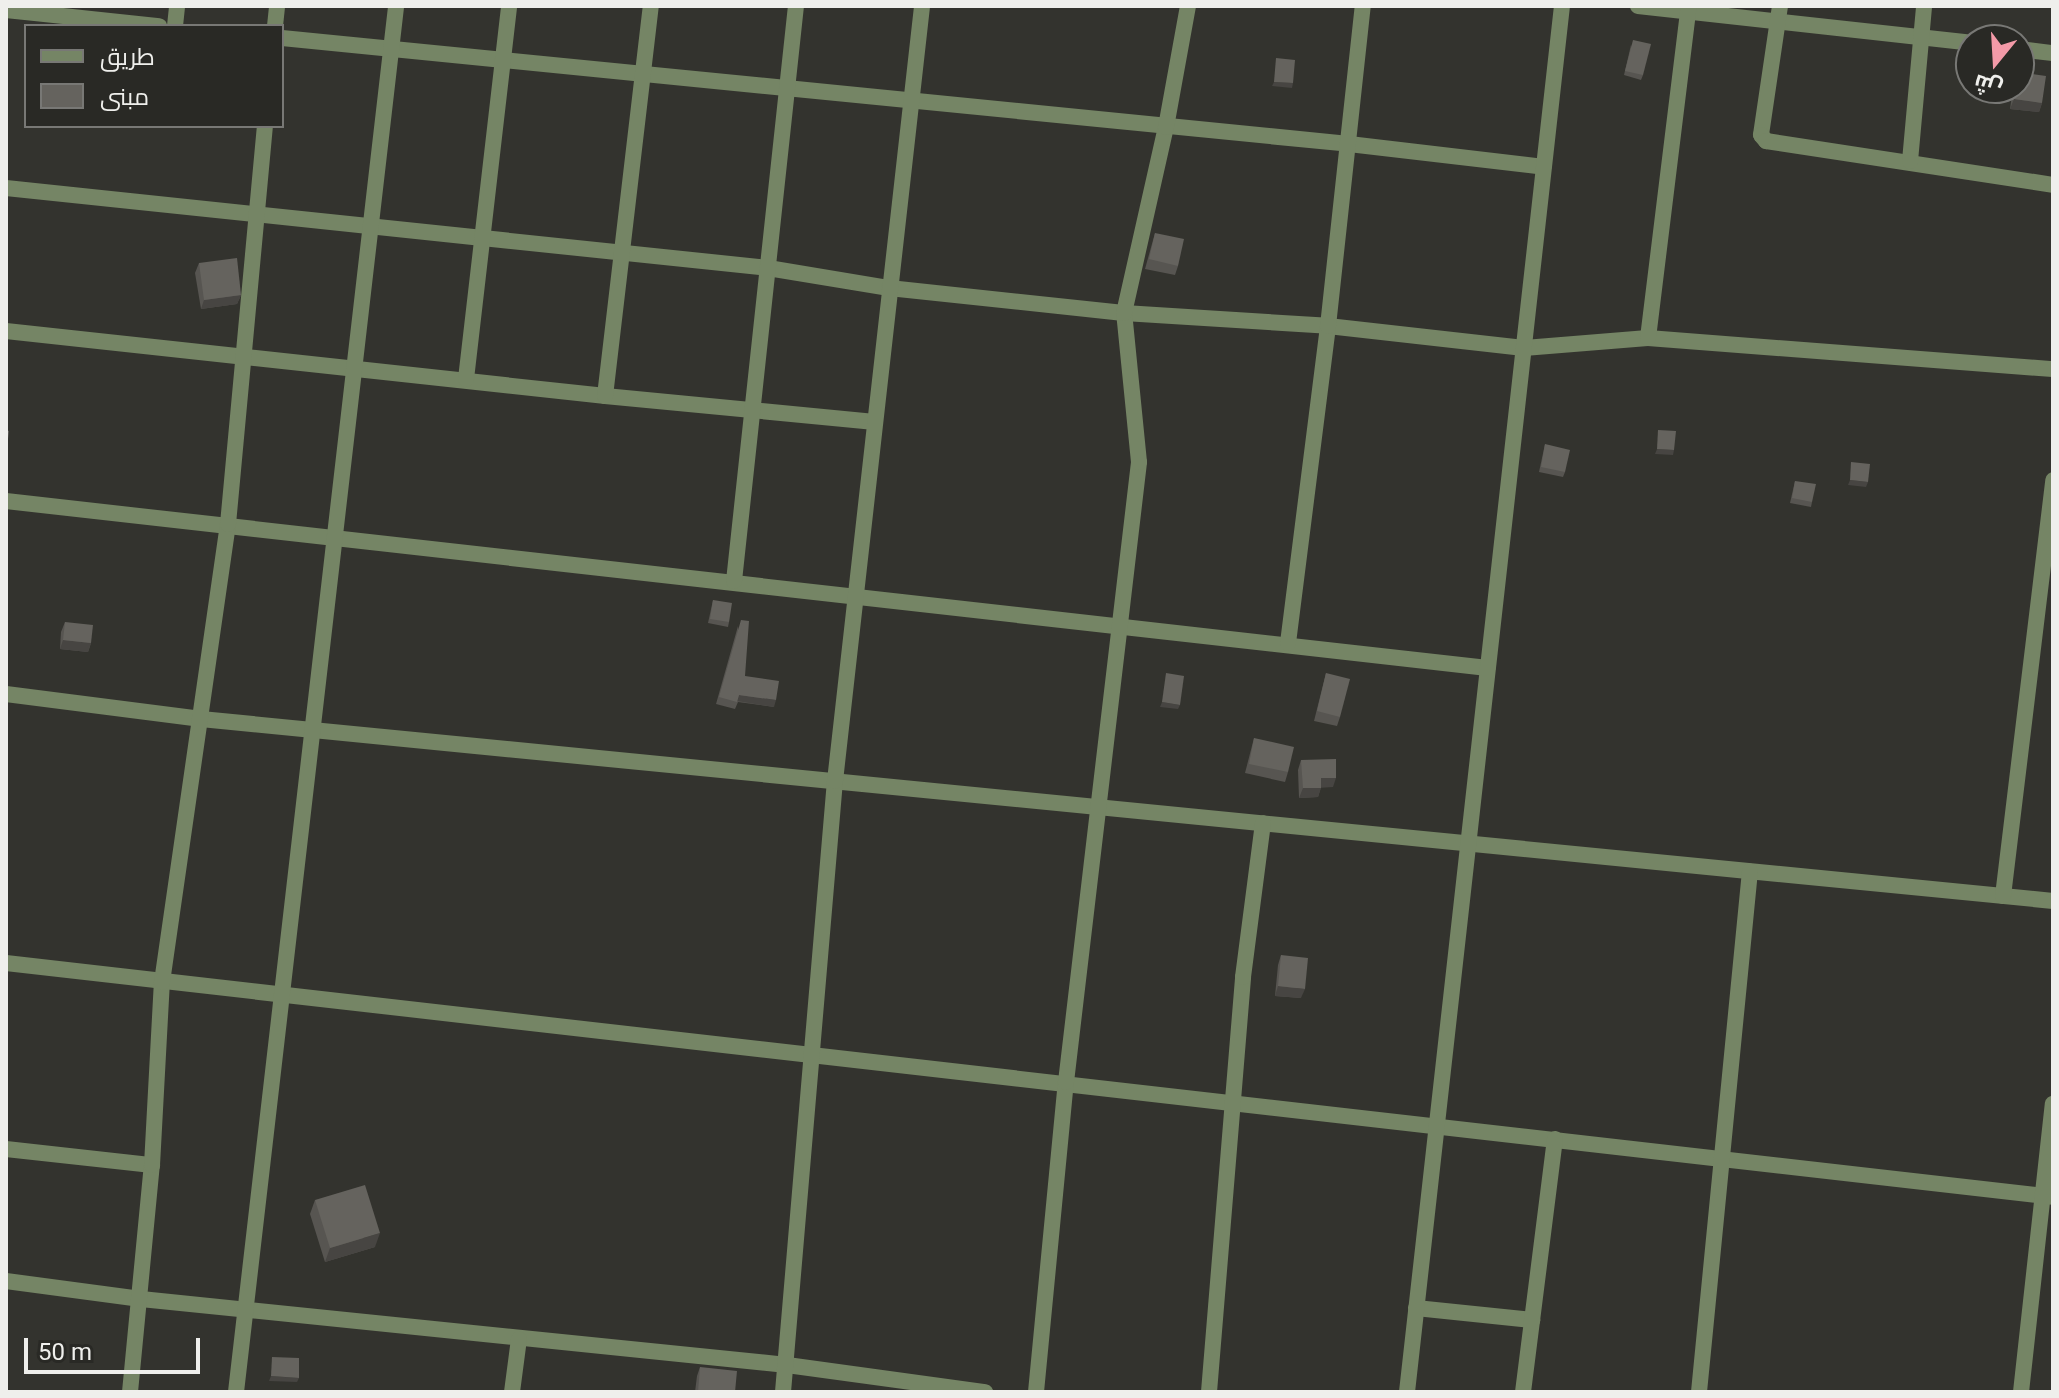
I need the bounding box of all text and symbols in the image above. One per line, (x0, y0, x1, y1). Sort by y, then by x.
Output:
legend (24, 24, 284, 128)
north arrow (1955, 24, 2035, 104)
text: طريق (100, 43, 155, 71)
text: ش (1971, 69, 2005, 102)
text: مبنى (100, 83, 149, 111)
scale bar (28, 1322, 204, 1372)
text: 50 m (38, 1338, 92, 1366)

